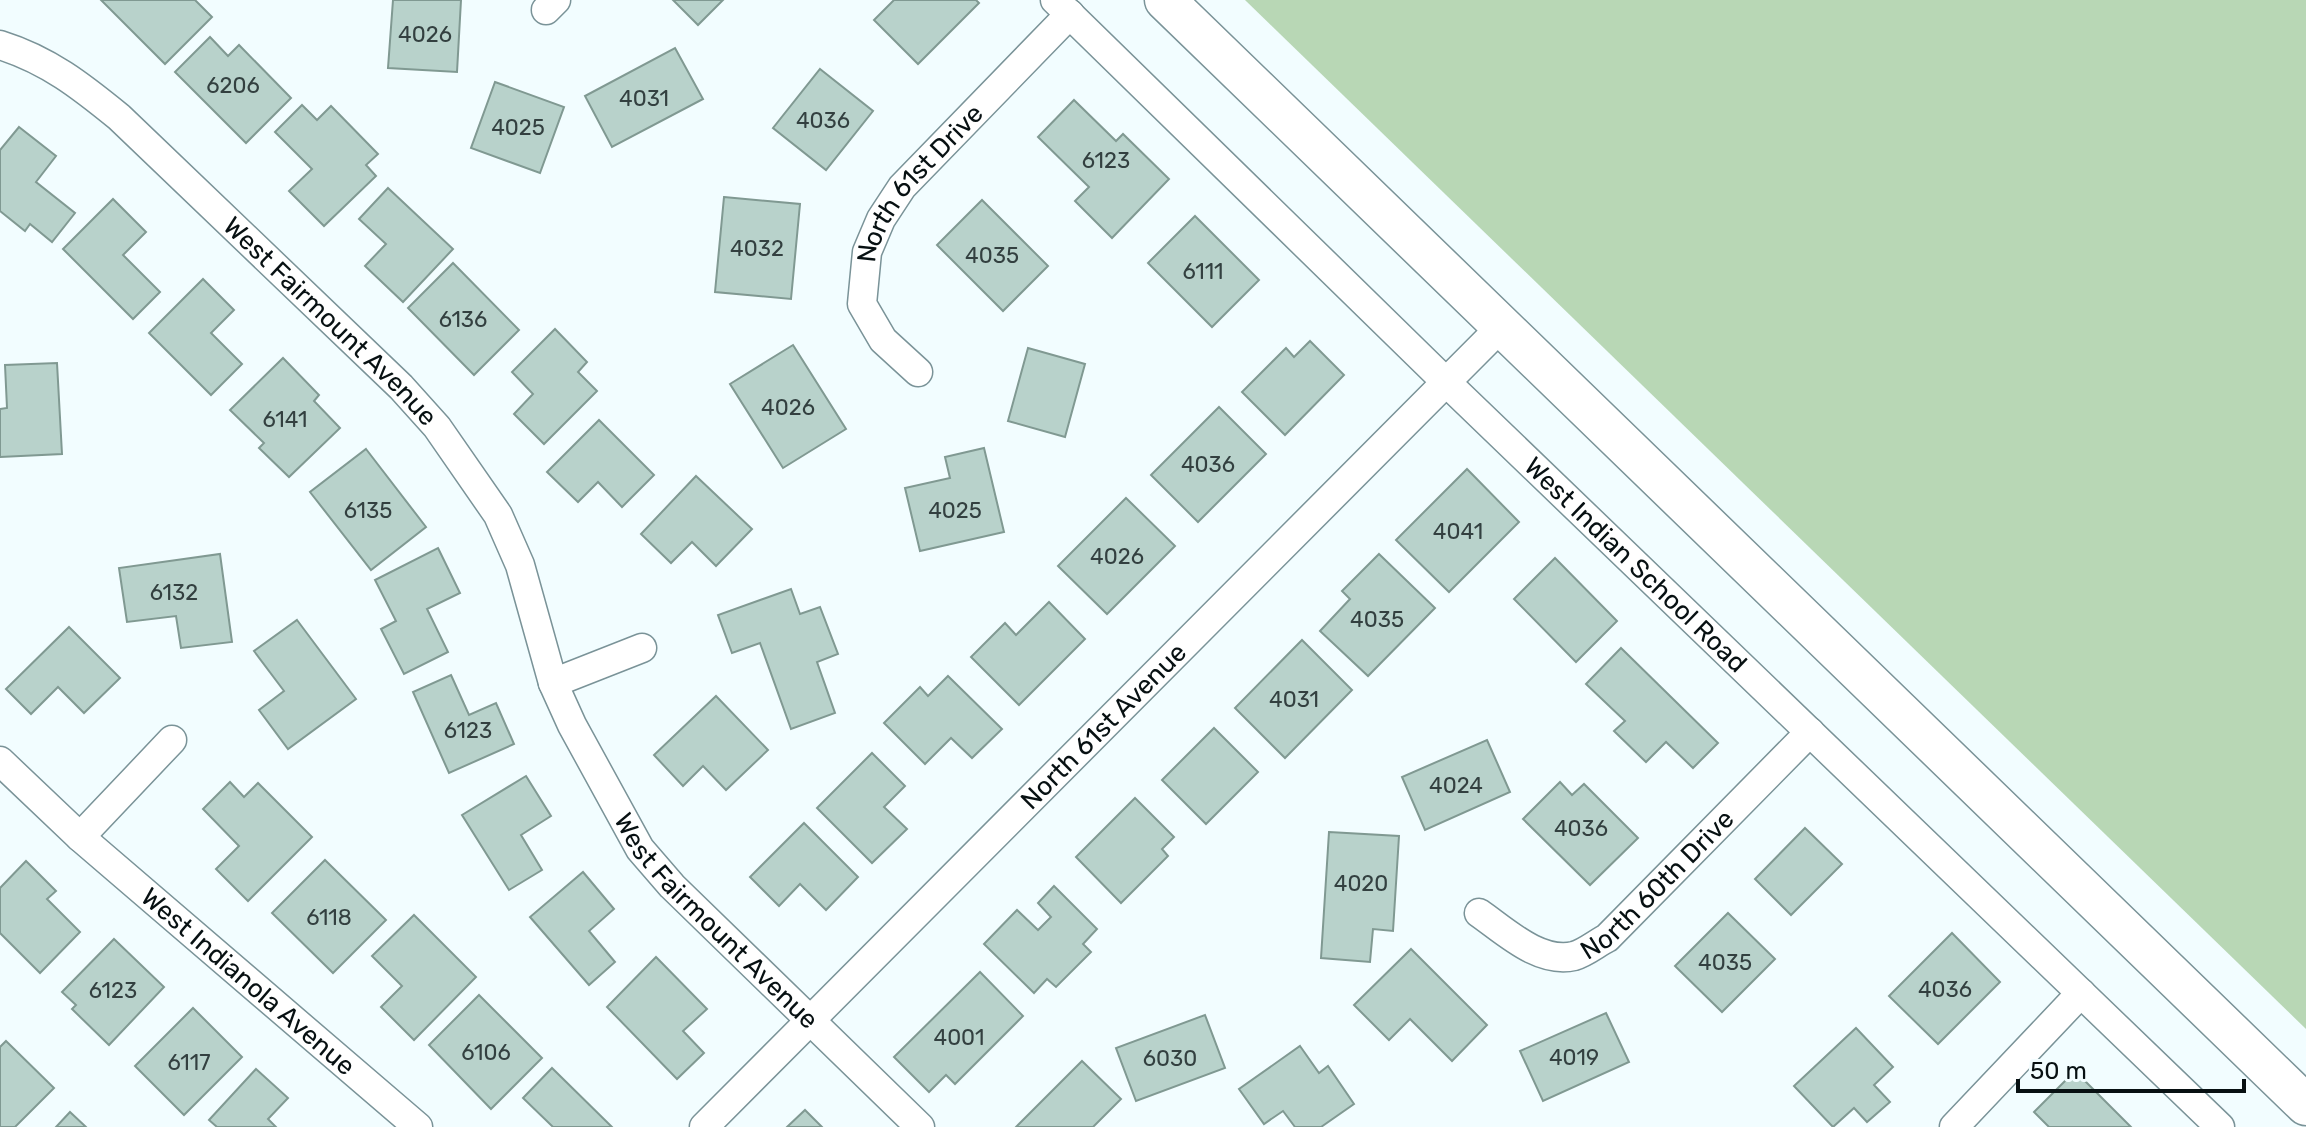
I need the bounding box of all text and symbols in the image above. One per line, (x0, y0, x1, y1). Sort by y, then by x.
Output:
house number: 4026 (398, 21, 452, 48)
house number: 6206 (206, 72, 260, 99)
house number: 4031 (619, 85, 669, 112)
street label: North 61st Drive (851, 98, 989, 264)
house number: 4036 (796, 107, 850, 134)
house number: 4025 (491, 114, 545, 141)
house number: 6123 (1082, 147, 1130, 174)
street label: West Fairmount Avenue (217, 210, 444, 432)
house number: 4032 (730, 235, 784, 262)
house number: 4035 (965, 242, 1019, 269)
house number: 6111 (1183, 258, 1224, 285)
house number: 6136 (439, 306, 487, 333)
house number: 4026 (761, 394, 815, 421)
house number: 6141 (263, 406, 307, 433)
house number: 4036 (1181, 451, 1235, 478)
street label: West Indian School Road (1518, 451, 1753, 679)
house number: 6135 (344, 497, 392, 524)
house number: 4025 (928, 497, 982, 524)
house number: 4041 (1433, 518, 1483, 545)
house number: 4026 (1090, 543, 1144, 570)
house number: 6132 (150, 579, 198, 606)
house number: 4035 (1350, 606, 1404, 633)
street label: North 61st Avenue (1014, 637, 1193, 815)
house number: 4031 (1269, 686, 1319, 713)
house number: 6123 (444, 717, 492, 744)
house number: 4024 (1429, 772, 1483, 799)
street label: North 60th Drive (1575, 803, 1740, 966)
street label: West Fairmount Avenue (608, 807, 825, 1035)
house number: 4036 (1554, 815, 1608, 842)
house number: 4020 (1334, 870, 1388, 897)
street label: West Indianola Avenue (135, 881, 361, 1082)
house number: 6118 (306, 904, 352, 931)
house number: 4035 (1698, 949, 1752, 976)
house number: 4036 (1918, 976, 1972, 1003)
house number: 6123 (89, 977, 137, 1004)
house number: 4001 (933, 1024, 985, 1051)
house number: 6106 (461, 1039, 511, 1066)
scale bar (2018, 1043, 2244, 1093)
house number: 4019 (1549, 1044, 1599, 1071)
house number: 6030 (1143, 1045, 1197, 1072)
house number: 6117 (168, 1049, 210, 1076)
text: 50 m (2030, 1057, 2087, 1085)

